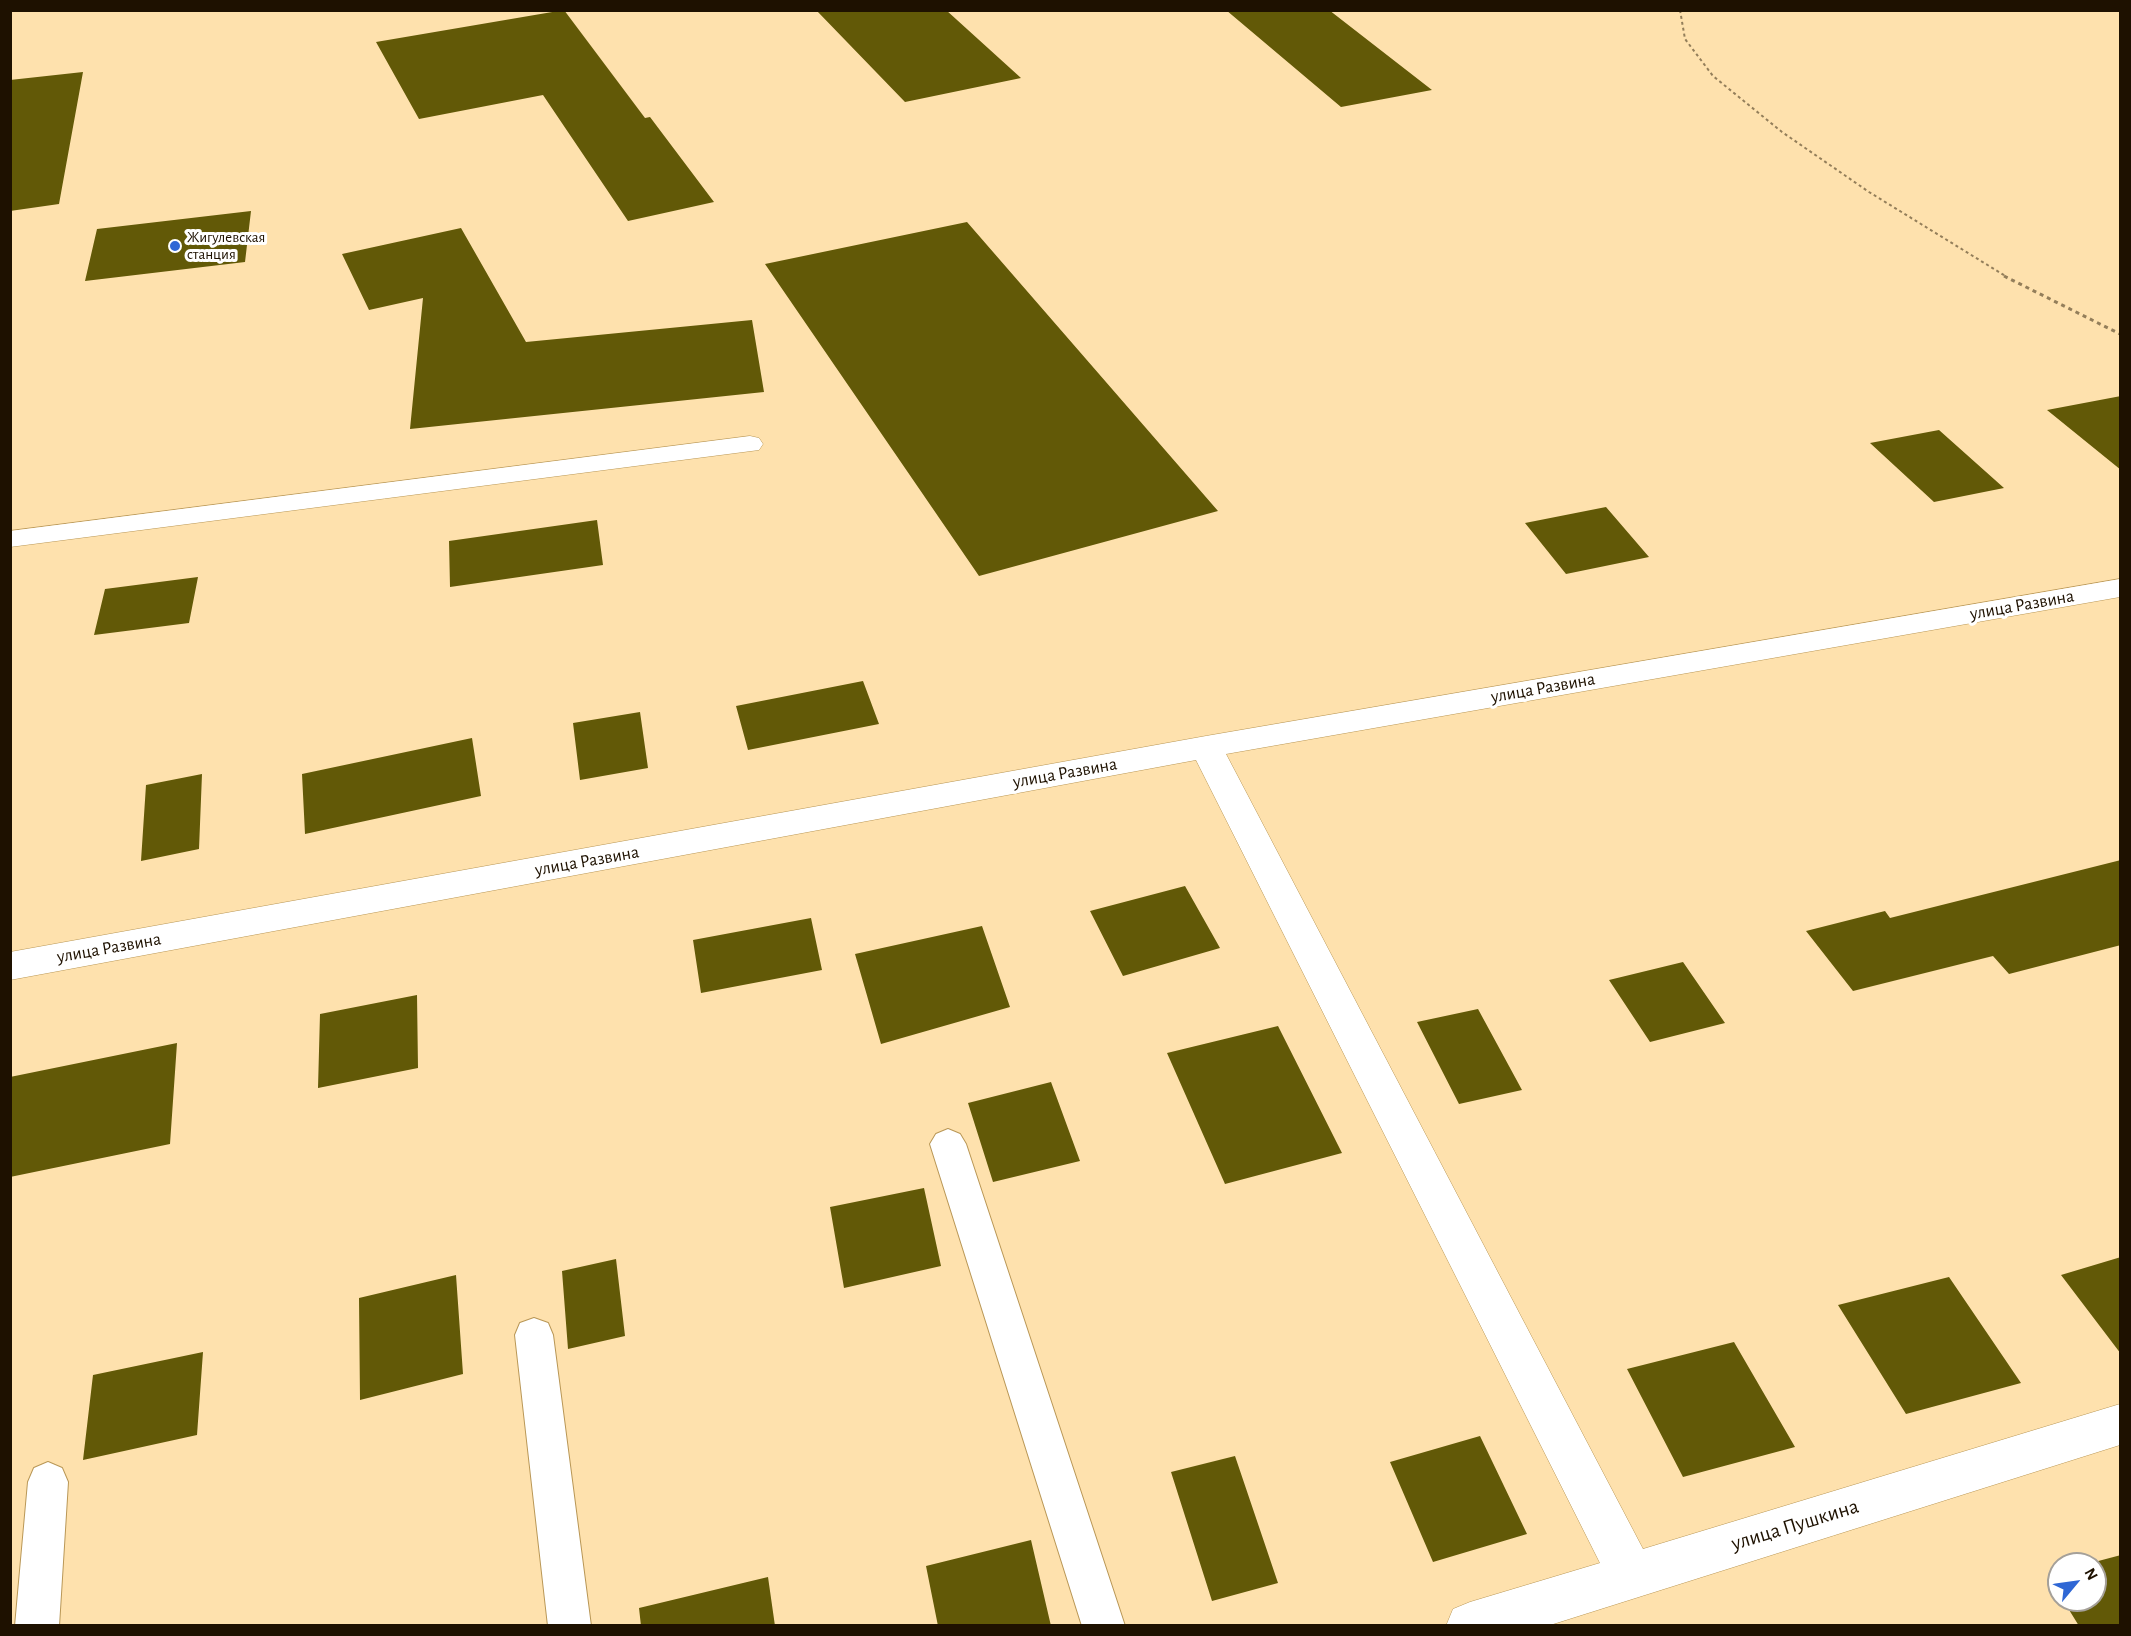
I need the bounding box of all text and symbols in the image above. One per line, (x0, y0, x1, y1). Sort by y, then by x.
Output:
place label: Жигулевская станция (187, 228, 265, 263)
marker: Жигулевская станция (168, 239, 182, 253)
street label: улица Развина (1968, 585, 2076, 625)
street label: улица Развина (1489, 668, 1597, 708)
street label: улица Развина (1011, 753, 1119, 793)
street label: улица Развина (533, 841, 641, 881)
street label: улица Развина (55, 928, 163, 968)
street label: улица Пушкина (1728, 1494, 1862, 1556)
north arrow (2047, 1552, 2107, 1612)
text: N (2081, 1565, 2101, 1583)

